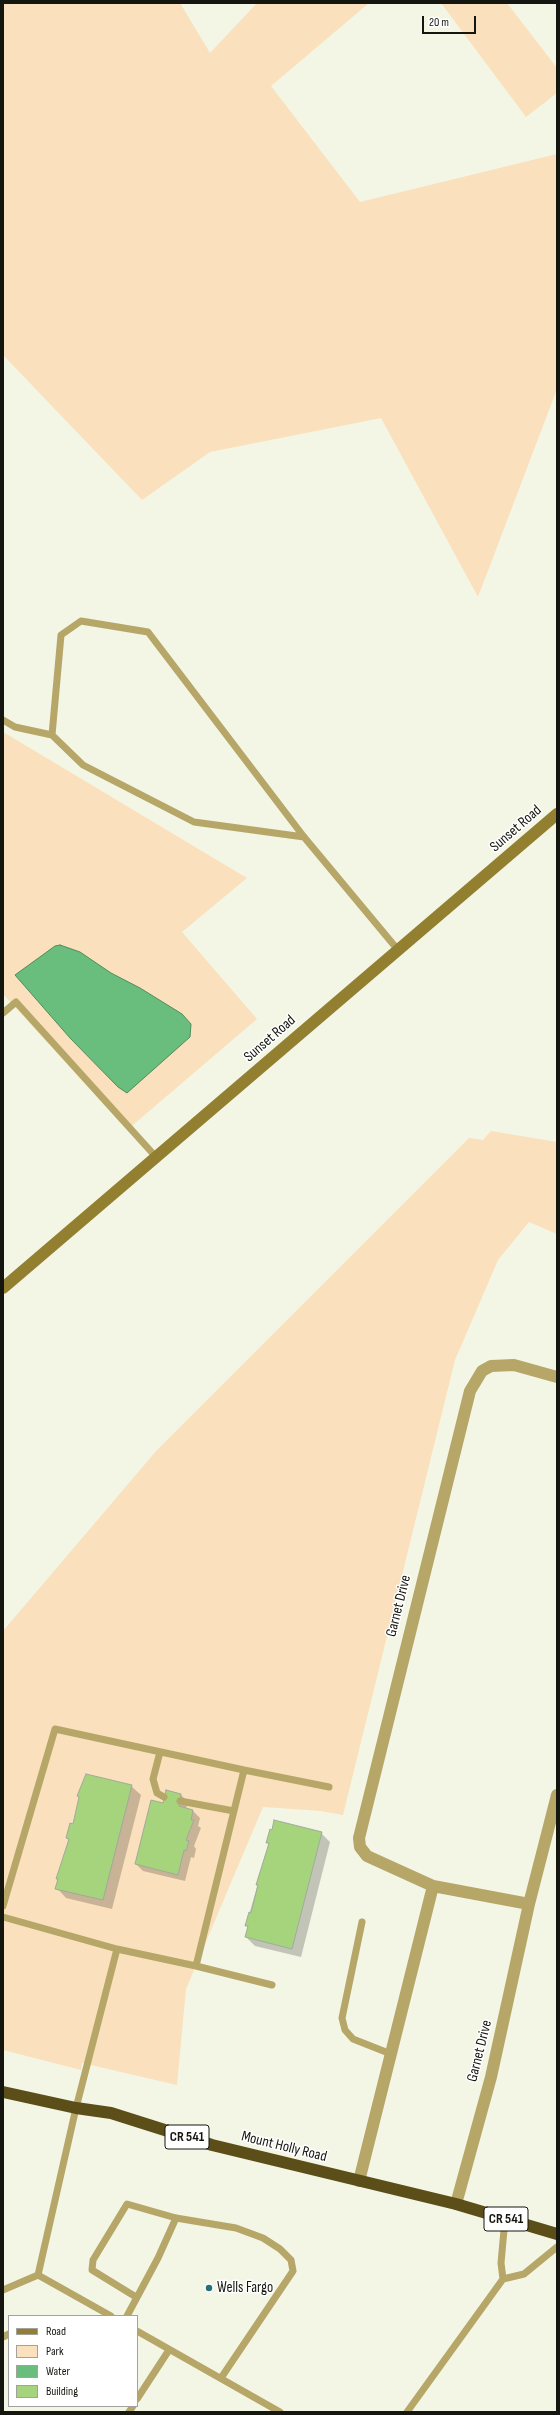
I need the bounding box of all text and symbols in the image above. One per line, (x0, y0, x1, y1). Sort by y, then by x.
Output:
scale bar (424, 8, 478, 34)
text: 20 m (429, 15, 449, 30)
street label: Sunset Road (487, 802, 545, 856)
street label: Sunset Road (241, 1012, 299, 1066)
street label: Garnet Drive (383, 1573, 415, 1639)
street label: Garnet Drive (464, 2018, 496, 2084)
road number: CR 541 (165, 2125, 209, 2149)
street label: Mount Holly Road (239, 2128, 329, 2166)
road number: CR 541 (484, 2207, 528, 2231)
place label: Wells Fargo (217, 2279, 273, 2297)
marker: Wells Fargo (204, 2283, 214, 2293)
legend (8, 2315, 138, 2407)
text: Road (46, 2324, 66, 2339)
text: Park (46, 2344, 64, 2359)
text: Water (46, 2364, 70, 2379)
text: Building (46, 2384, 78, 2399)

